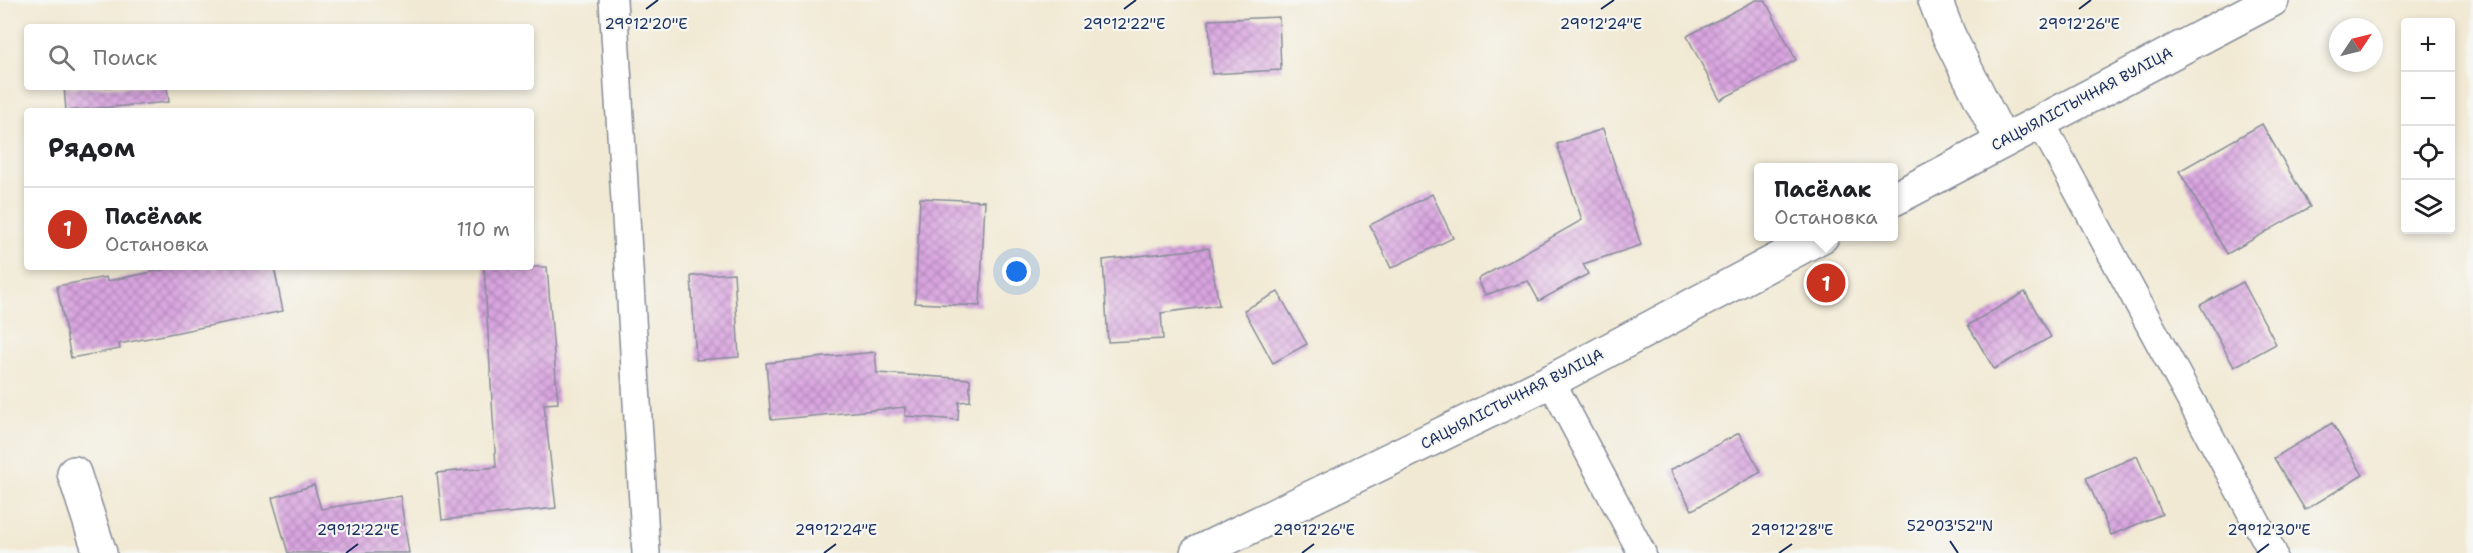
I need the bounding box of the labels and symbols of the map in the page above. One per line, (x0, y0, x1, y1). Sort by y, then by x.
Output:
text: 29°12'20"E (604, 14, 688, 34)
text: 29°12'22"E (1083, 14, 1165, 34)
text: 29°12'24"E (1560, 14, 1642, 34)
text: 29°12'26"E (2038, 14, 2120, 34)
north arrow (2329, 18, 2383, 72)
street label: САЦЫЯЛІСТЫЧНАЯ ВУЛІЦА (1988, 43, 2176, 155)
your location (1002, 257, 1031, 286)
pin: 1 (1806, 260, 1846, 306)
street label: САЦЫЯЛІСТЫЧНАЯ ВУЛІЦА (1417, 344, 1607, 454)
text: 52°03'52"N (1907, 516, 1993, 536)
text: 29°12'22"E (317, 520, 399, 540)
text: 29°12'24"E (795, 520, 877, 540)
text: 29°12'26"E (1273, 520, 1355, 540)
text: 29°12'28"E (1751, 520, 1833, 540)
text: 29°12'30"E (2227, 520, 2311, 540)

